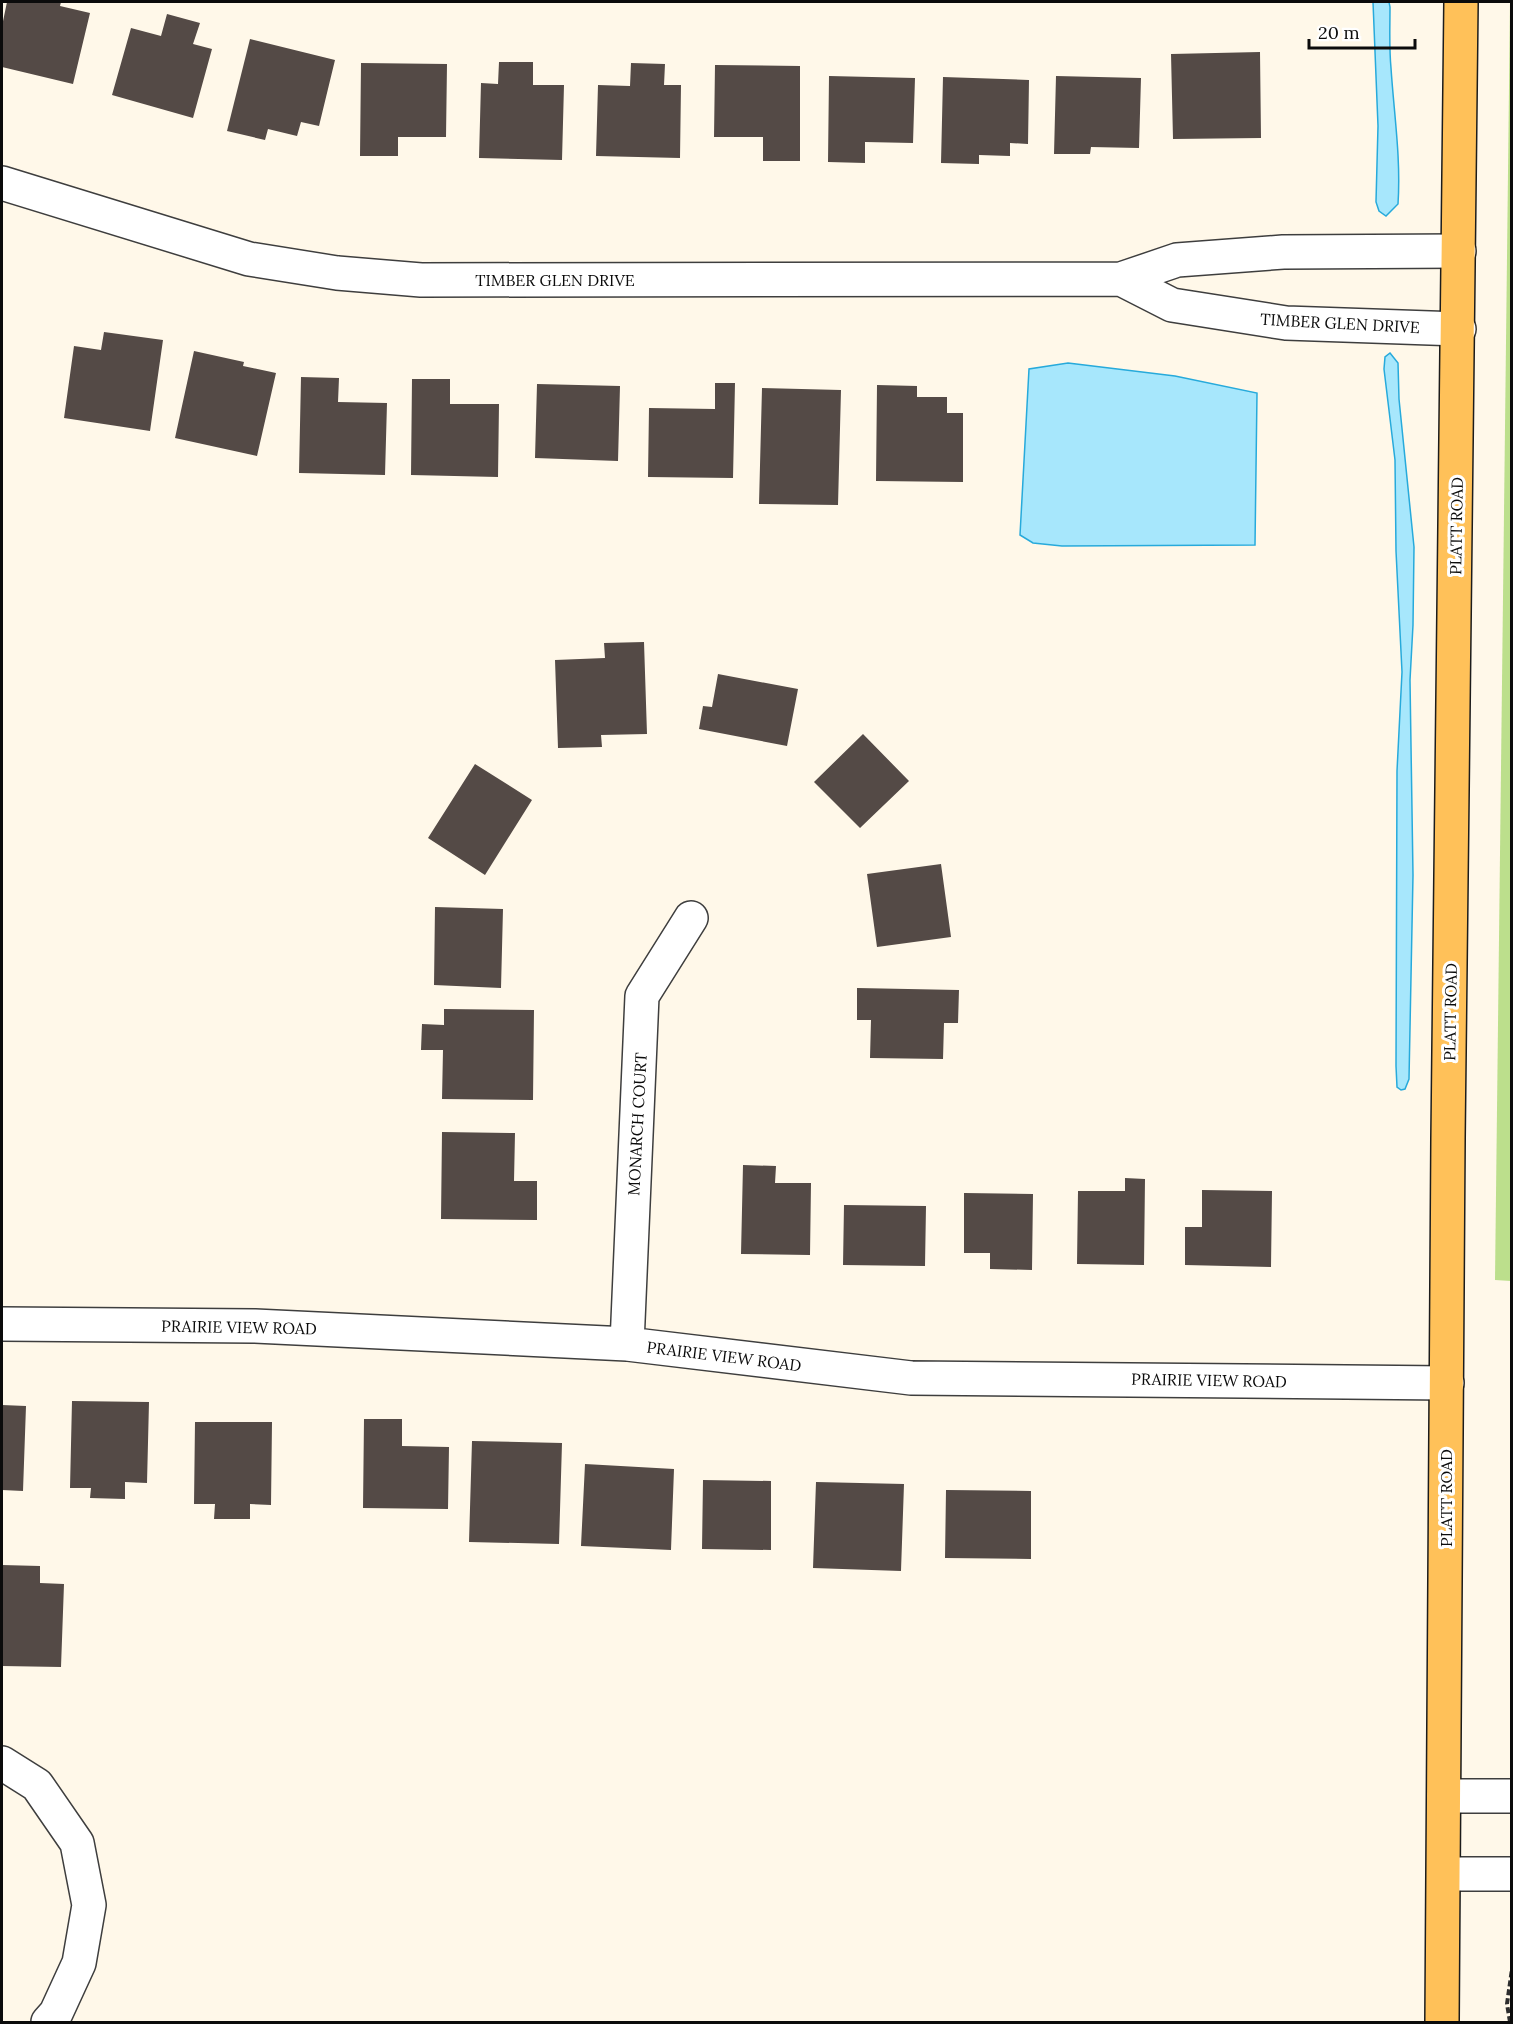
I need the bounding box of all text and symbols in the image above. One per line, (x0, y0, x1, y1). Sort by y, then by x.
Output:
scale bar (1309, 12, 1416, 50)
text: 20 m (1318, 21, 1360, 44)
street label: TIMBER GLEN DRIVE (475, 270, 635, 290)
street label: TIMBER GLEN DRIVE (1260, 309, 1420, 337)
street label: PLATT ROAD (1445, 477, 1467, 575)
street label: PLATT ROAD (1439, 963, 1461, 1061)
street label: MONARCH COURT (623, 1052, 651, 1196)
street label: PRAIRIE VIEW ROAD (161, 1316, 317, 1338)
street label: PRAIRIE VIEW ROAD (645, 1337, 803, 1375)
street label: PRAIRIE VIEW ROAD (1131, 1369, 1287, 1391)
street label: PLATT ROAD (1436, 1449, 1456, 1547)

